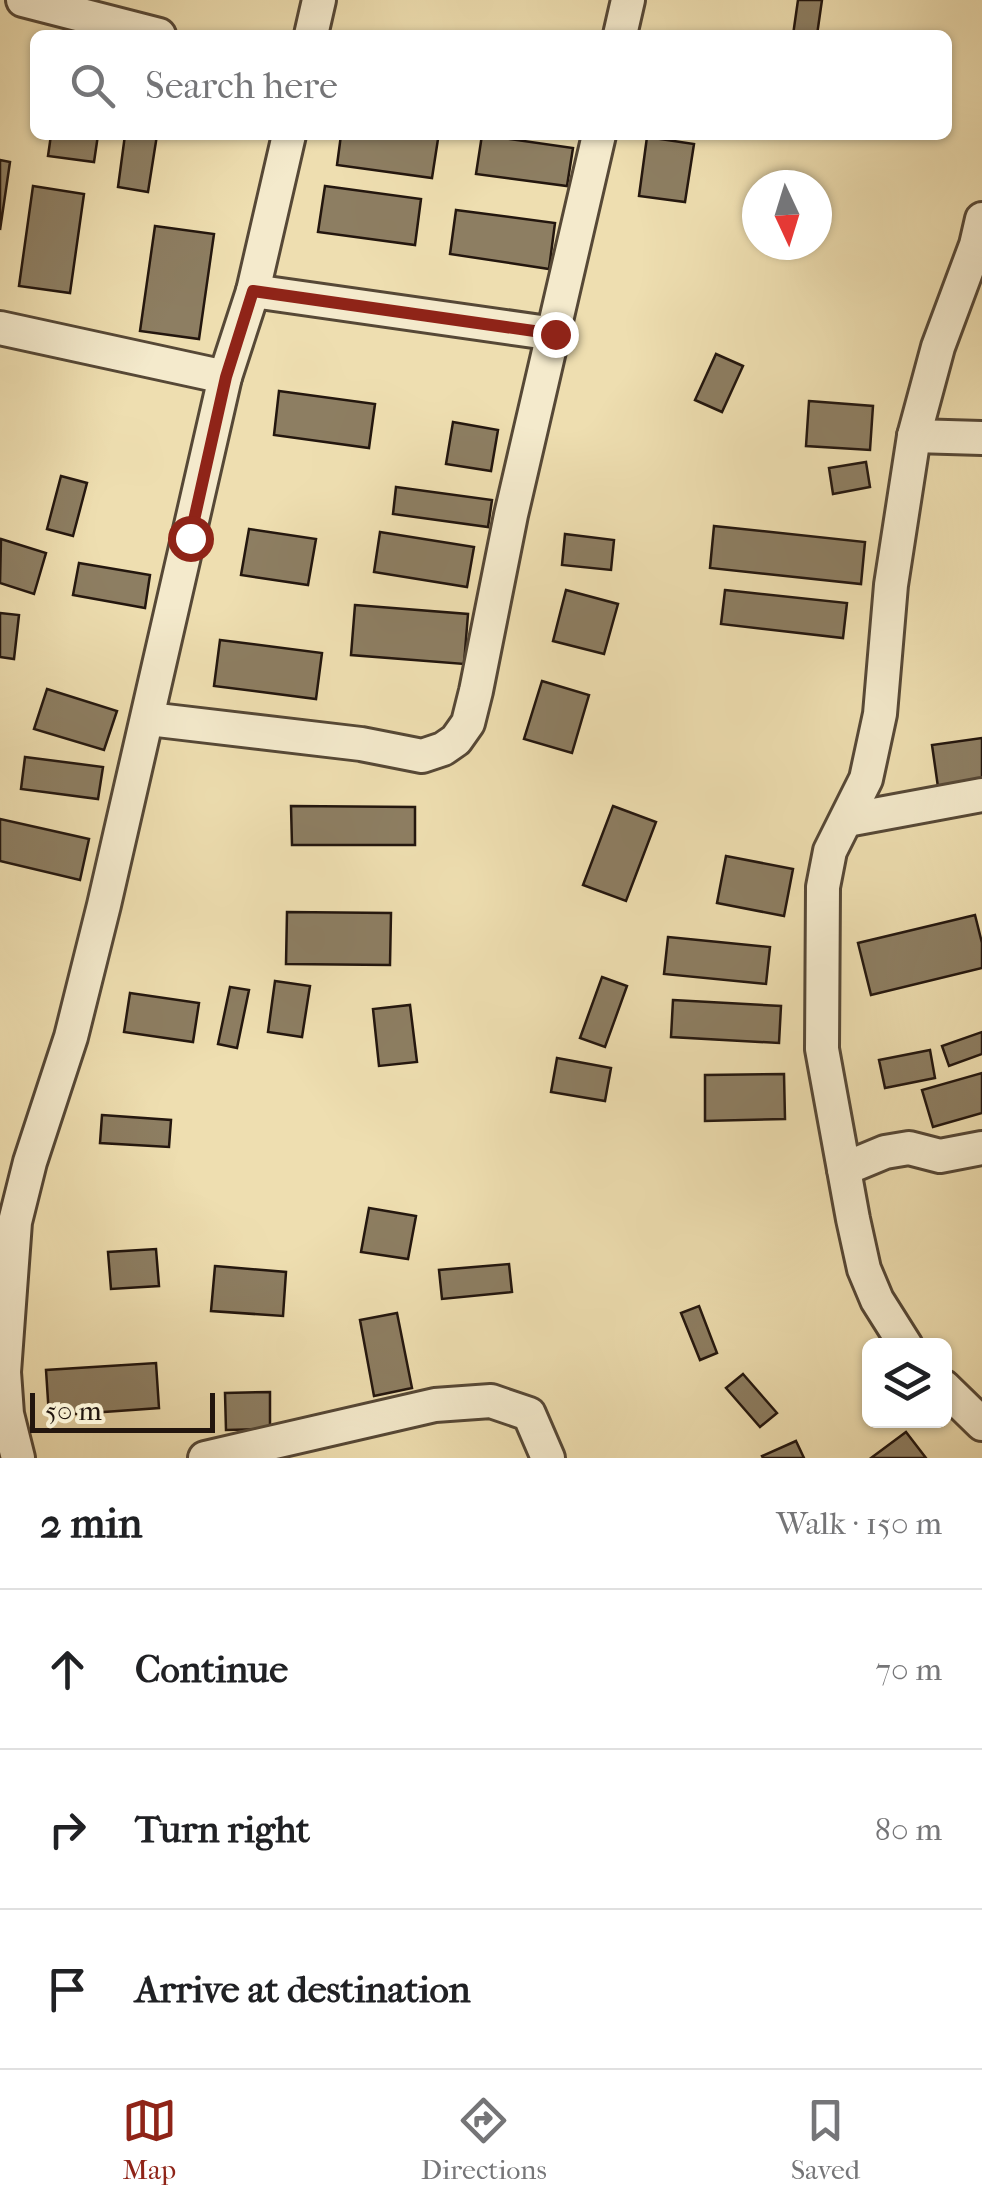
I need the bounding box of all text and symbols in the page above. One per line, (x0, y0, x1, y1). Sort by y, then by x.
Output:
search box (30, 30, 952, 140)
icon: search (65, 58, 120, 113)
text: Search here (145, 63, 338, 108)
north arrow (742, 170, 832, 260)
route end (533, 312, 579, 358)
route start (168, 516, 214, 562)
map controls (862, 1338, 952, 1428)
button: layers (862, 1338, 952, 1428)
scale bar (30, 1388, 215, 1432)
text: 50 m (45, 1394, 102, 1427)
text: 2 min (40, 1499, 142, 1548)
text: Walk · 150 m (776, 1505, 942, 1542)
icon: ahead (40, 1642, 95, 1697)
text: Continue (135, 1647, 288, 1692)
text: 70 m (876, 1651, 942, 1688)
icon: right (40, 1802, 95, 1857)
text: Turn right (135, 1807, 310, 1852)
text: 80 m (875, 1811, 942, 1848)
icon: arrive (40, 1962, 95, 2017)
text: Arrive at destination (135, 1967, 471, 2012)
tab: Map (122, 2093, 177, 2186)
tab: Directions (421, 2093, 547, 2186)
tab: Saved (791, 2093, 860, 2186)

